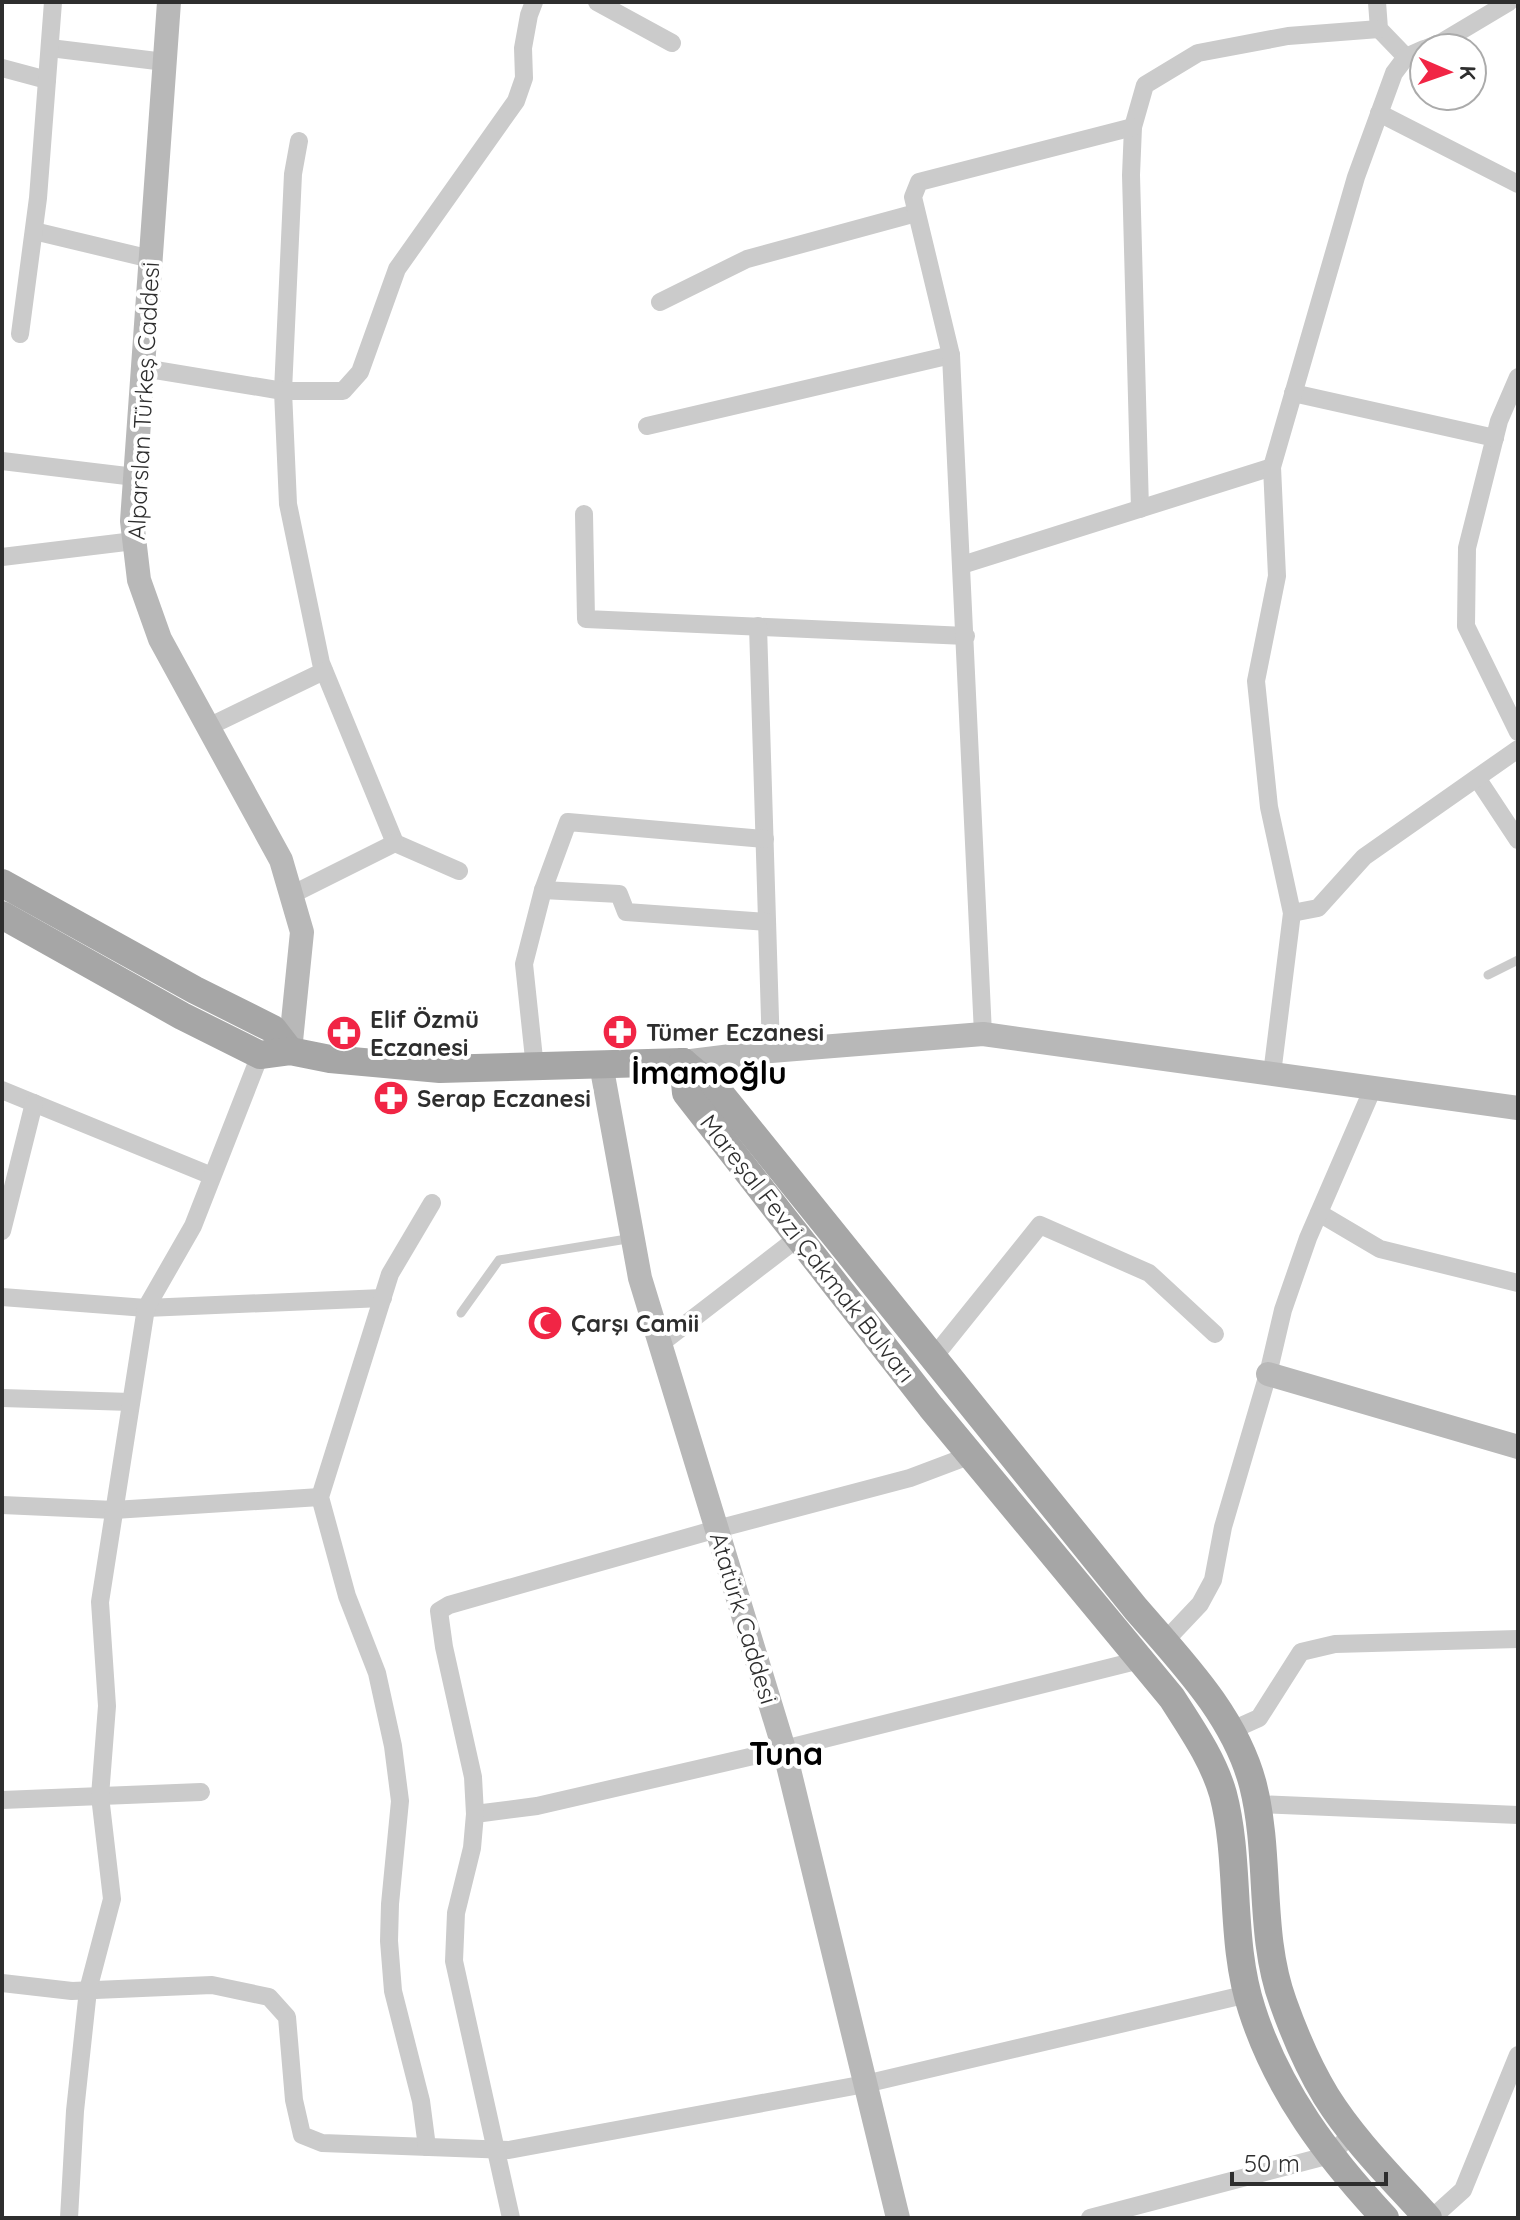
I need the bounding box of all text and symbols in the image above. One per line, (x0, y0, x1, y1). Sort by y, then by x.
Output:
north arrow (1408, 32, 1488, 112)
text: K (1454, 65, 1482, 80)
street label: Alparslan Türkeş Caddesi (121, 261, 165, 541)
place label: Elif Özmü Eczanesi (370, 1004, 479, 1062)
pharmacy icon: Tümer Eczanesi (601, 1013, 639, 1051)
pharmacy icon: Elif Özmü Eczanesi (325, 1014, 363, 1052)
place label: Tümer Eczanesi (646, 1017, 824, 1047)
district label: İmamoğlu (631, 1052, 787, 1092)
pharmacy icon: Serap Eczanesi (372, 1079, 410, 1117)
place label: Serap Eczanesi (417, 1083, 591, 1113)
street label: Mareşal Fevzi Çakmak Bulvarı (694, 1108, 922, 1388)
mosque icon: Çarşı Camii (526, 1304, 564, 1342)
place label: Çarşı Camii (571, 1308, 699, 1338)
street label: Atatürk Caddesi (704, 1529, 784, 1707)
district label: Tuna (749, 1733, 823, 1773)
scale bar (1232, 2136, 1386, 2186)
text: 50 m (1244, 2148, 1300, 2178)

